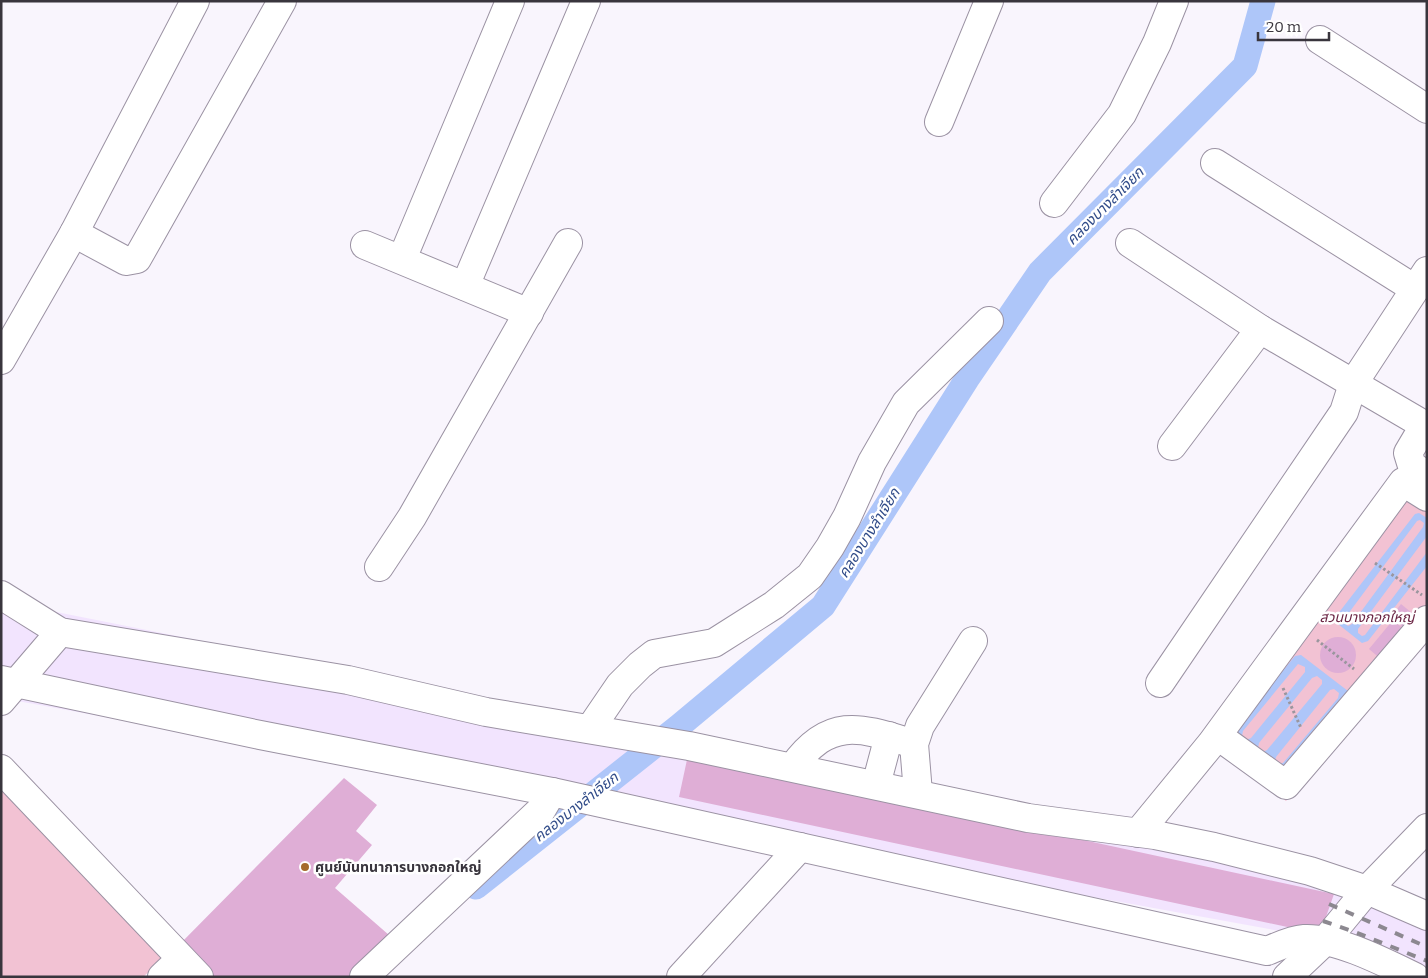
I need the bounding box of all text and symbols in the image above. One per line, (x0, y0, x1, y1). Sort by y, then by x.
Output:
scale bar (1258, 10, 1329, 42)
text: 20 m (1266, 18, 1302, 36)
water label: คลองบางลำเจียก (1063, 163, 1148, 248)
water label: คลองบางลำเจียก (834, 484, 904, 581)
park label: สวนบางกอกใหญ่ (1320, 609, 1416, 626)
water label: คลองบางลำเจียก (530, 768, 623, 846)
place label: ศูนย์นันทนาการบางกอกใหญ่ (315, 859, 482, 877)
marker: ศูนย์นันทนาการบางกอกใหญ่ (299, 861, 311, 873)

